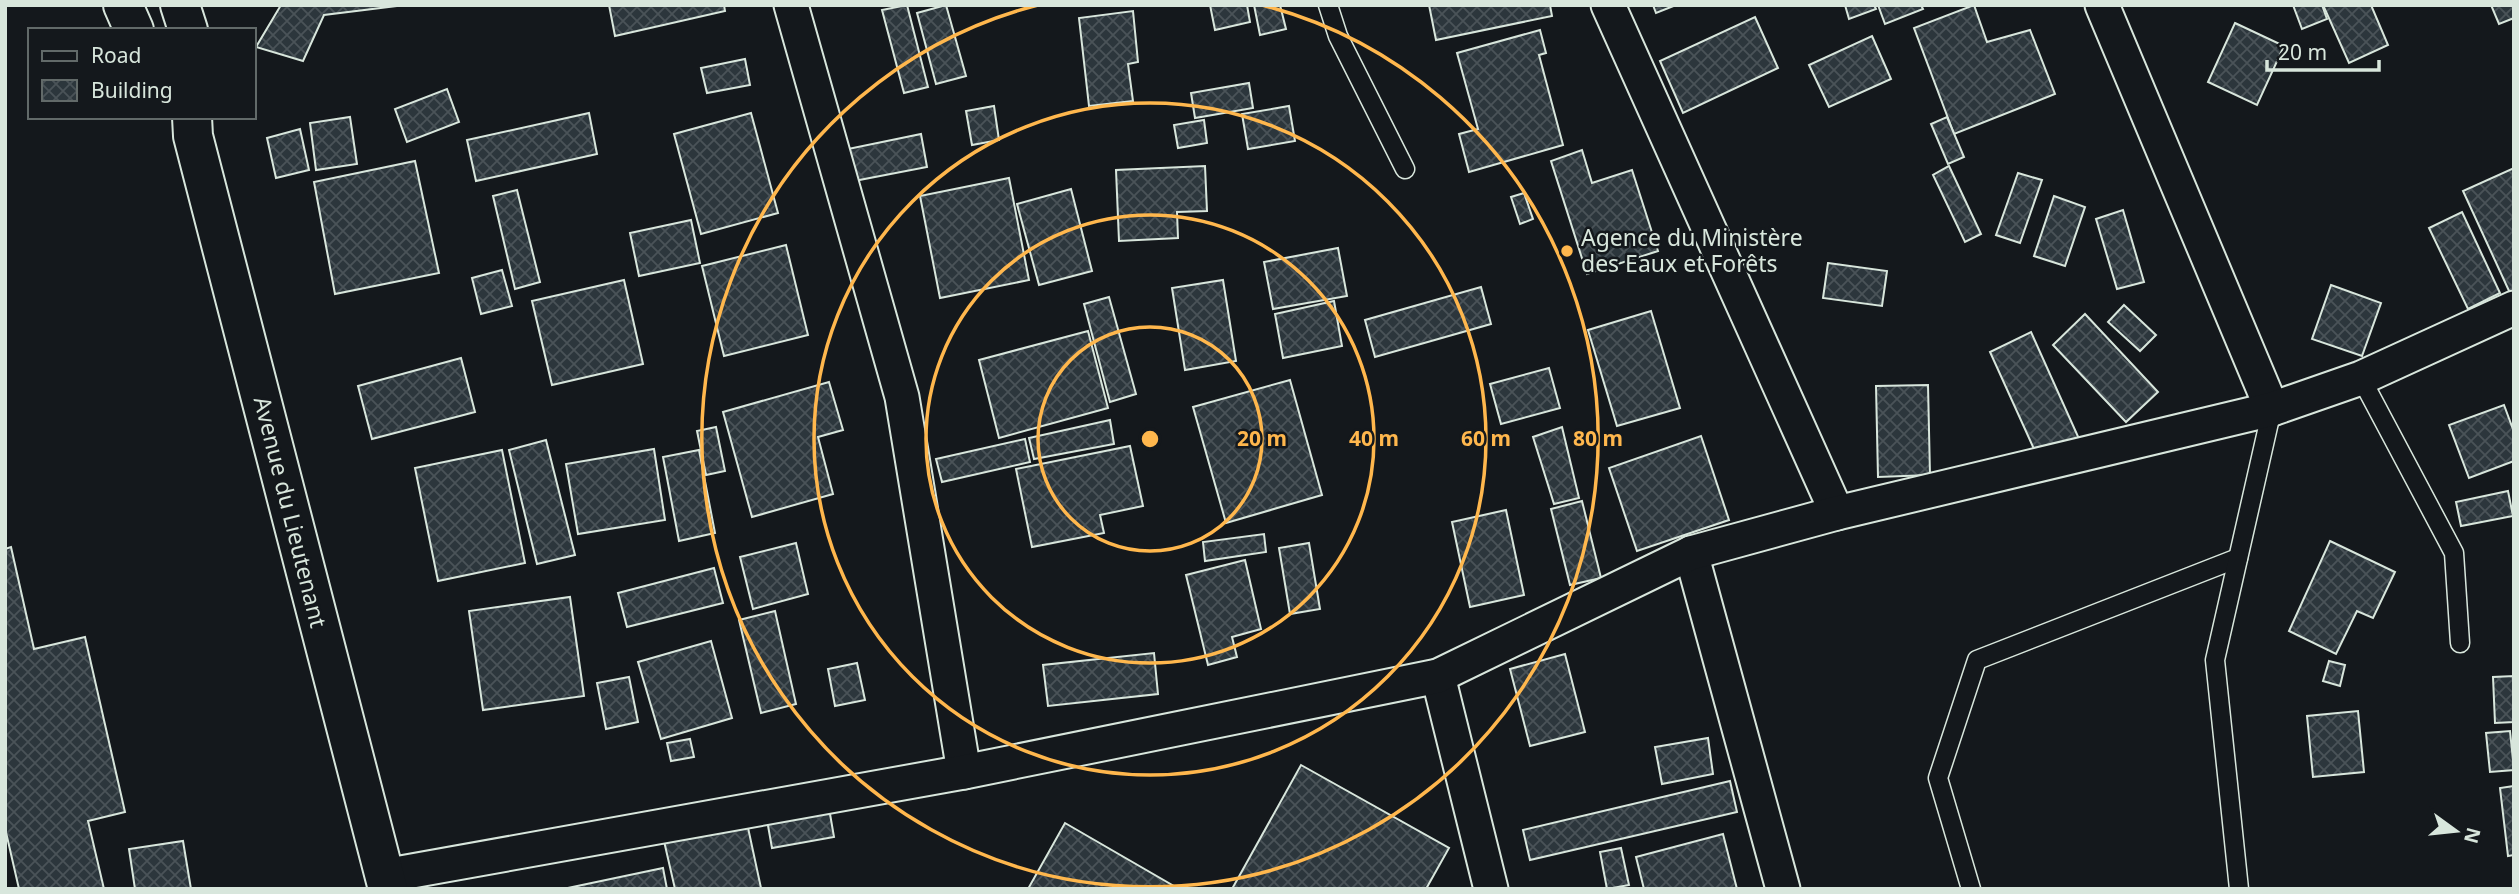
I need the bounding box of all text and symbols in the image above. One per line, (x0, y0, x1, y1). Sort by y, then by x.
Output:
legend (28, 28, 256, 119)
scale bar (2267, 28, 2379, 72)
text: 20 m (2278, 38, 2327, 66)
text: Road (91, 41, 141, 69)
text: Building (91, 76, 173, 104)
place label: Agence du Ministère des Eaux et Forêts (1581, 221, 1803, 279)
marker: Agence du Ministère des Eaux et Forêts (1559, 243, 1575, 259)
street label: Avenue du Lieutenant (247, 393, 335, 631)
text: 20 m (1237, 424, 1287, 452)
text: 40 m (1349, 424, 1399, 452)
text: 60 m (1461, 424, 1511, 452)
text: 80 m (1573, 424, 1623, 452)
centre of rings (1138, 427, 1162, 451)
north arrow (2421, 796, 2491, 866)
text: N (2458, 825, 2487, 846)

